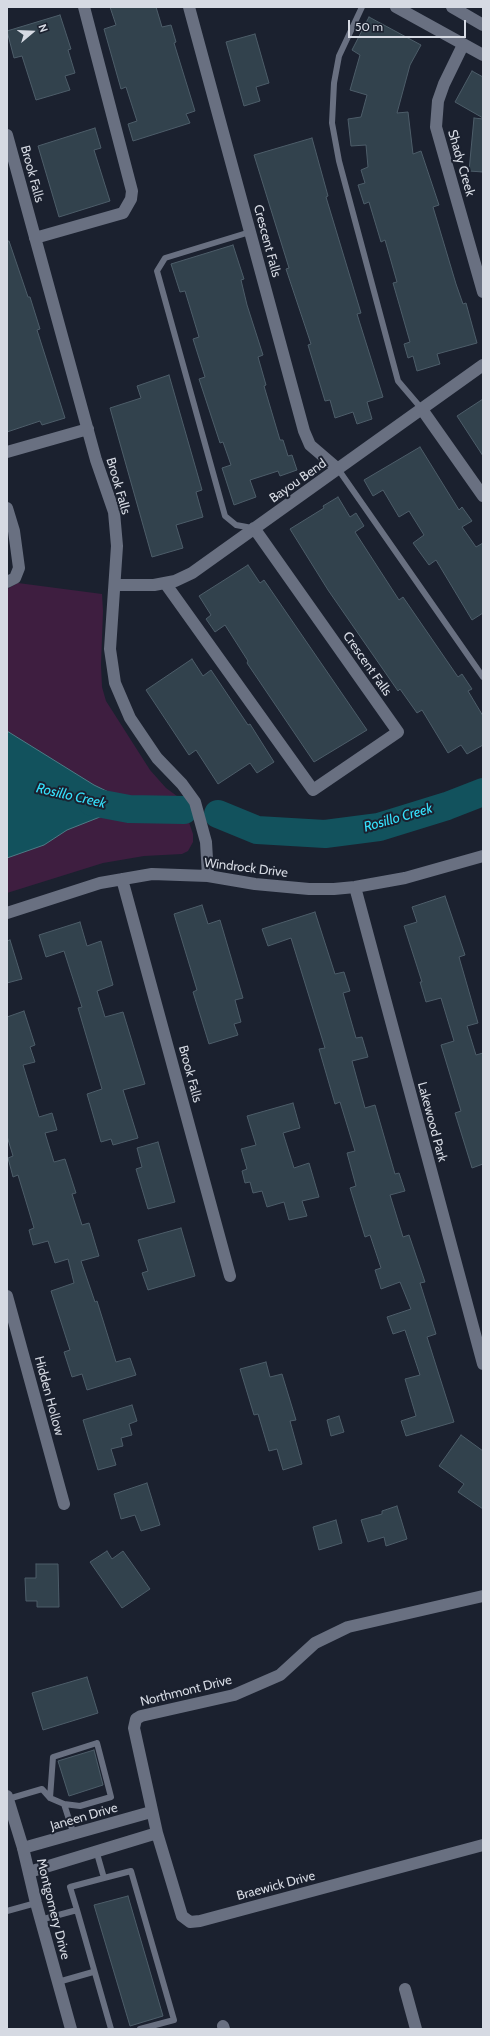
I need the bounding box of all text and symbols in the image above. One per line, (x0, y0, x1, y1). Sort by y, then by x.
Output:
north arrow (12, 12, 52, 52)
scale bar (350, 12, 468, 38)
text: 50 m (355, 19, 383, 34)
text: N (35, 22, 51, 34)
street label: Shady Creek (444, 128, 478, 198)
street label: Brook Falls (17, 144, 47, 204)
street label: Crescent Falls (250, 203, 284, 279)
street label: Brook Falls (102, 456, 134, 516)
street label: Bayou Bend (267, 456, 329, 506)
street label: Crescent Falls (339, 629, 395, 699)
water label: Rosillo Creek (35, 780, 107, 812)
water label: Rosillo Creek (362, 800, 434, 836)
street label: Windrock Drive (203, 855, 289, 881)
street label: Brook Falls (175, 1044, 205, 1104)
street label: Lakewood Park (414, 1080, 450, 1164)
street label: Hidden Hollow (31, 1354, 67, 1438)
street label: Northmont Drive (139, 1672, 233, 1710)
street label: Janeen Drive (49, 1800, 119, 1834)
street label: Montgomery Drive (33, 1857, 73, 1961)
street label: Braewick Drive (235, 1868, 317, 1904)

